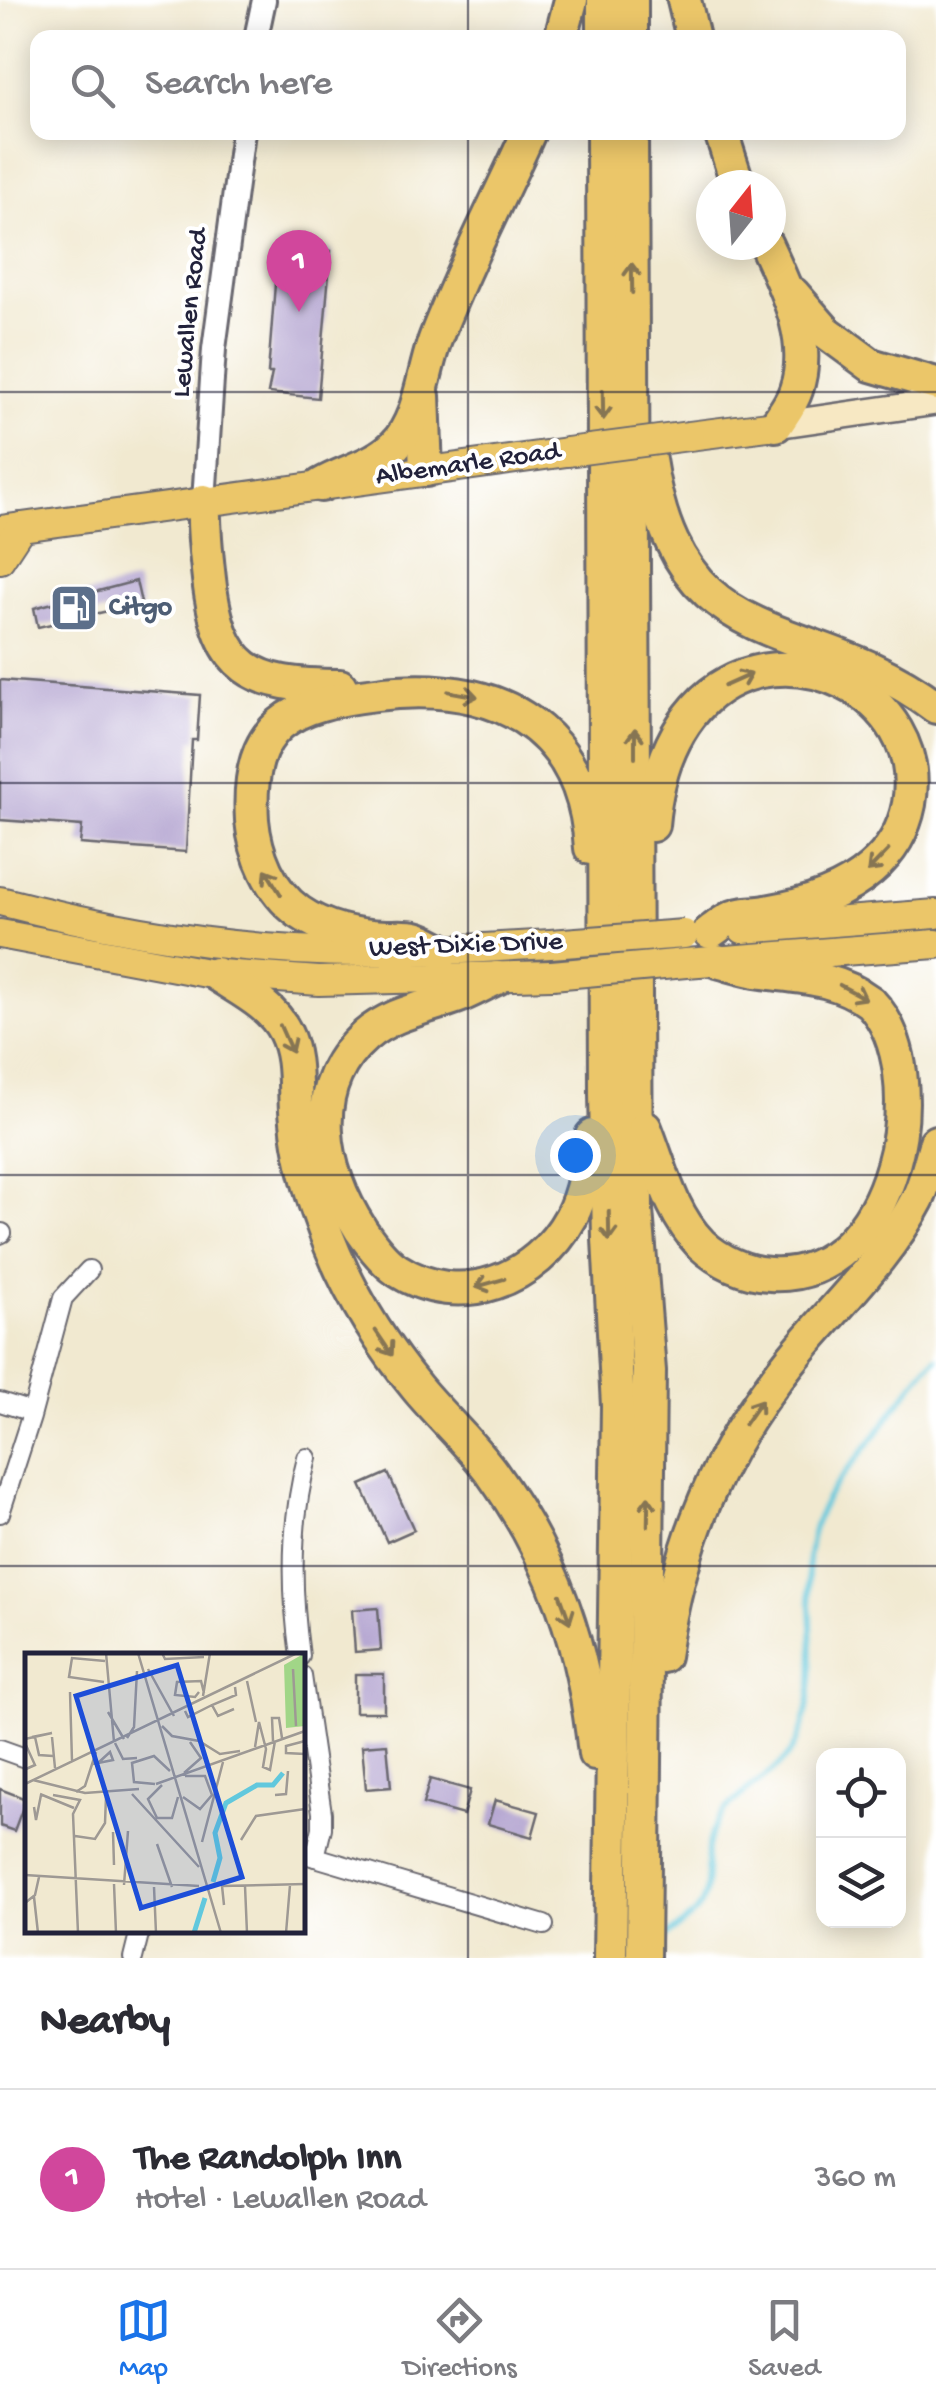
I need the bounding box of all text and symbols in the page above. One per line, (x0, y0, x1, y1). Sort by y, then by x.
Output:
search box (30, 30, 906, 140)
icon: search (65, 58, 120, 113)
text: Search here (145, 63, 332, 107)
north arrow (696, 170, 786, 260)
street label: Lewallen Road (166, 224, 217, 399)
pin: 1 (266, 230, 332, 312)
one-way arrow (622, 263, 641, 295)
one-way arrow (594, 388, 612, 420)
street label: Albemarle Road (374, 435, 565, 494)
fuel station icon: Citgo (48, 582, 100, 634)
place label: Citgo (109, 592, 173, 625)
one-way arrow (722, 670, 753, 688)
one-way arrow (446, 685, 479, 704)
one-way arrow (626, 728, 644, 760)
one-way arrow (866, 848, 890, 872)
one-way arrow (263, 868, 283, 896)
street label: West Dixie Drive (369, 926, 564, 966)
one-way arrow (838, 983, 867, 1002)
one-way arrow (277, 1023, 296, 1053)
your location (550, 1130, 601, 1181)
one-way arrow (599, 1210, 618, 1242)
one-way arrow (475, 1275, 507, 1293)
one-way arrow (373, 1328, 394, 1356)
one-way arrow (742, 1399, 763, 1426)
one-way arrow (638, 1495, 658, 1528)
one-way arrow (558, 1593, 576, 1625)
inset map (25, 1653, 305, 1933)
map controls (816, 1748, 906, 1928)
button: locate (816, 1748, 906, 1838)
button: layers (816, 1838, 906, 1928)
text: Nearby (40, 1999, 170, 2048)
text: The Randolph Inn (135, 2138, 401, 2182)
text: 1 (66, 2160, 79, 2198)
text: 360 m (815, 2160, 896, 2198)
text: Hotel · Lewallen Road (135, 2182, 426, 2220)
tab: Map (116, 2293, 171, 2386)
tab: Directions (403, 2293, 517, 2386)
tab: Saved (748, 2293, 820, 2386)

